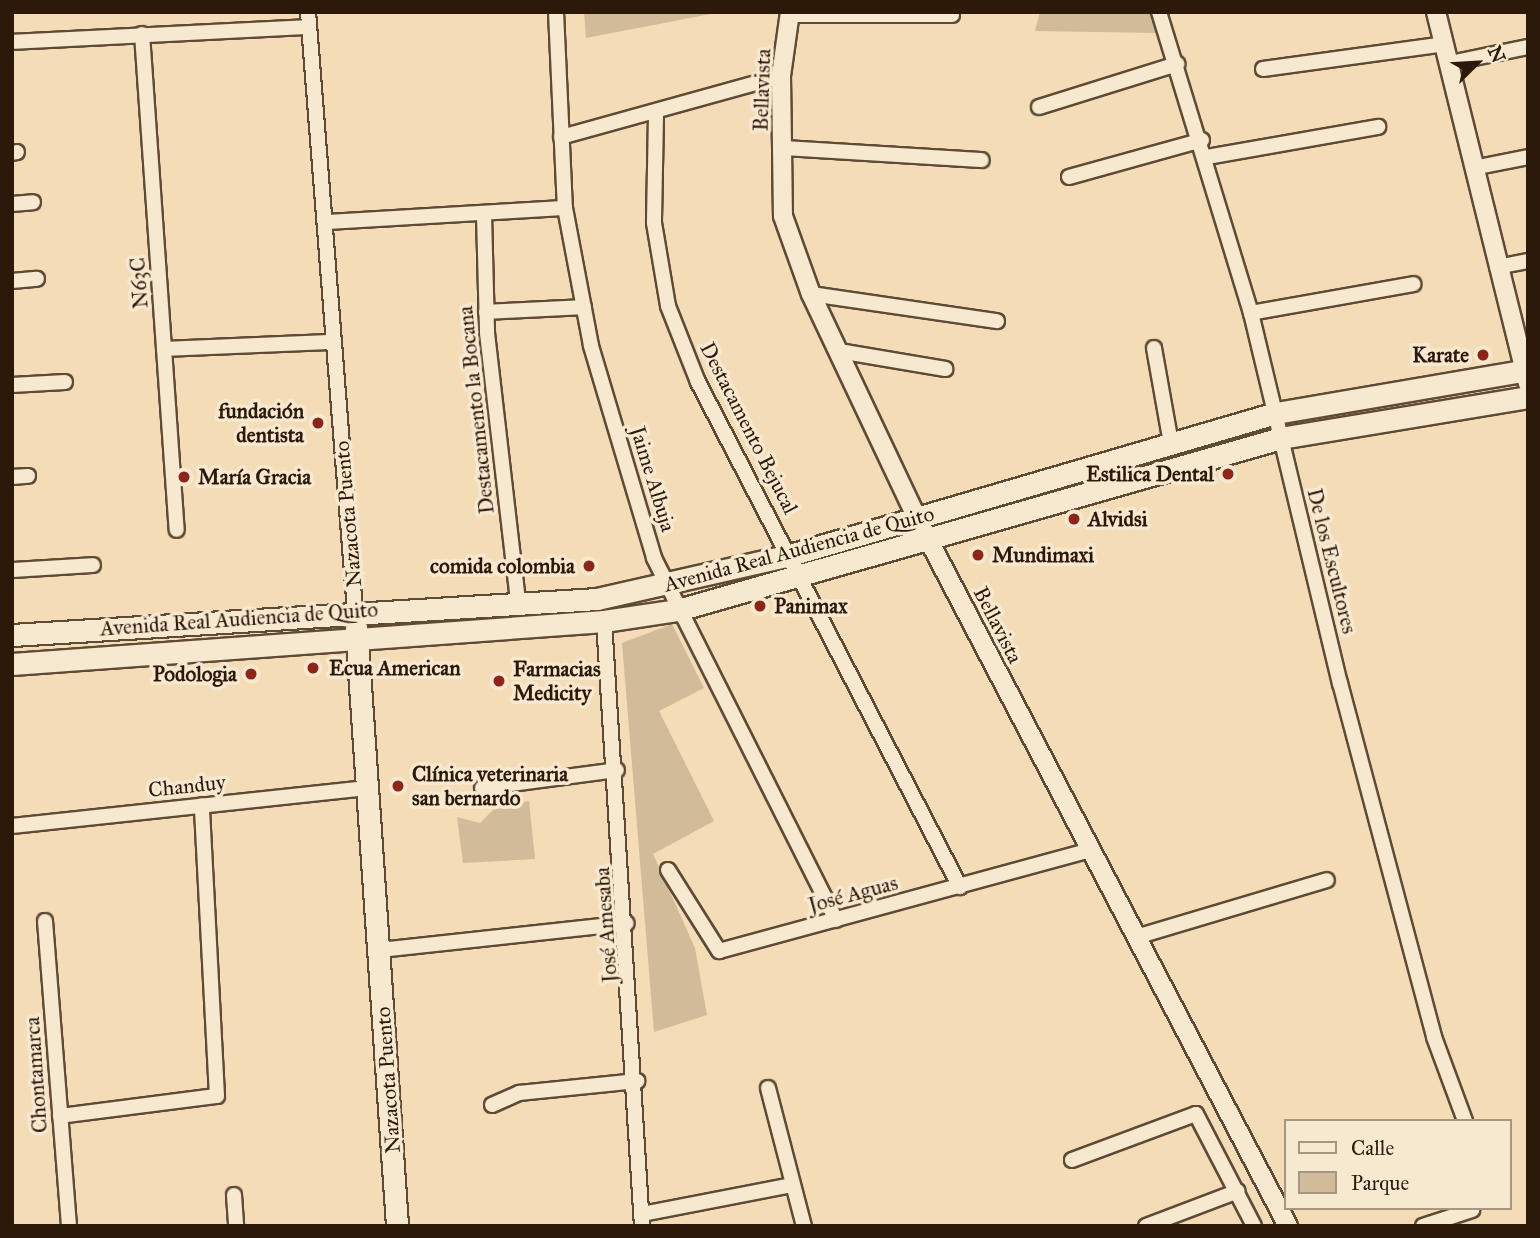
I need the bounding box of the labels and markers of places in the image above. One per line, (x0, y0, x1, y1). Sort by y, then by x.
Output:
place label: Karate (1412, 342, 1469, 368)
marker: Karate (1475, 347, 1491, 363)
place label: fundación dentista (218, 398, 304, 448)
marker: fundación dentista (310, 415, 326, 431)
place label: Estilica Dental (1086, 461, 1214, 487)
place label: María Gracia (198, 464, 311, 490)
marker: Estilica Dental (1220, 466, 1236, 482)
marker: María Gracia (176, 469, 192, 485)
place label: Alvidsi (1088, 506, 1147, 532)
marker: Alvidsi (1066, 511, 1082, 527)
place label: Mundimaxi (992, 542, 1094, 568)
marker: Mundimaxi (970, 547, 986, 563)
place label: comida colombia (430, 553, 575, 579)
marker: comida colombia (581, 558, 597, 574)
place label: Panimax (774, 593, 848, 619)
marker: Panimax (752, 598, 768, 614)
place label: Ecua American (329, 655, 461, 681)
place label: Farmacias Medicity (513, 656, 601, 706)
marker: Ecua American (303, 658, 323, 678)
place label: Podologia (153, 661, 237, 687)
marker: Podologia (243, 666, 259, 682)
marker: Farmacias Medicity (491, 673, 507, 689)
place label: Clínica veterinaria san bernardo (412, 761, 568, 811)
marker: Clínica veterinaria san bernardo (390, 778, 406, 794)

